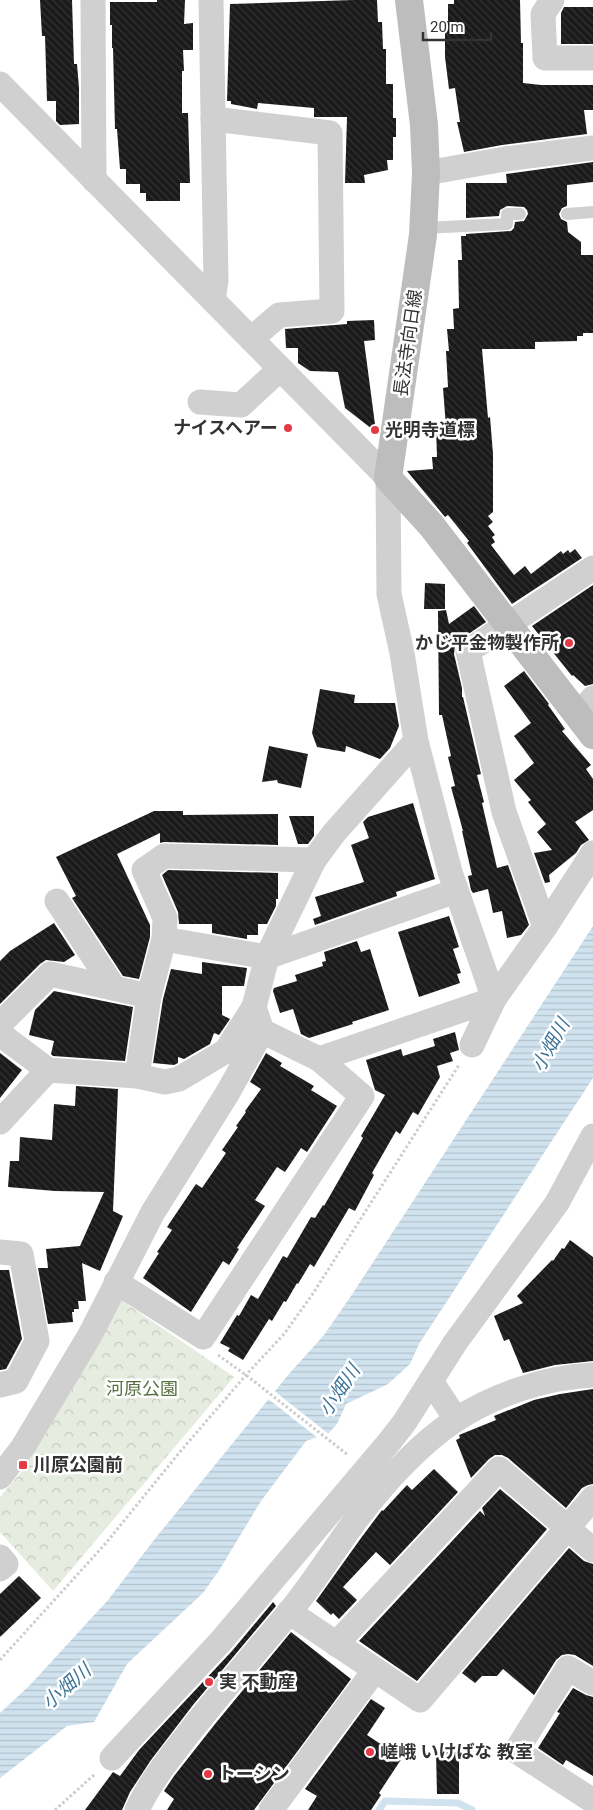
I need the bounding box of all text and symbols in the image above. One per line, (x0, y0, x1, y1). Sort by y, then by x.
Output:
scale bar (423, 10, 490, 42)
text: 20 m (430, 18, 464, 36)
street label: 長法寺向日線 (390, 288, 425, 398)
place label: ナイスヘアー (173, 417, 278, 438)
place label: 光明寺道標 (385, 419, 475, 440)
marker: ナイスヘアー (282, 422, 294, 434)
marker: 光明寺道標 (369, 424, 381, 436)
place label: かじ平金物製作所 (415, 632, 559, 653)
marker: かじ平金物製作所 (563, 637, 575, 649)
water label: 小畑川 (527, 1013, 575, 1076)
water label: 小畑川 (314, 1359, 366, 1420)
park label: 河原公園 (106, 1378, 178, 1399)
place label: 川原公園前 (33, 1454, 123, 1475)
marker: 川原公園前 (17, 1459, 29, 1471)
water label: 小畑川 (37, 1658, 97, 1714)
place label: 実 不動産 (219, 1671, 295, 1692)
marker: 実 不動産 (203, 1676, 215, 1688)
place label: 嵯峨 いけばな 教室 (380, 1741, 533, 1762)
marker: 嵯峨 いけばな 教室 (364, 1746, 376, 1758)
place label: トーシン (218, 1763, 290, 1784)
marker: トーシン (202, 1768, 214, 1780)

